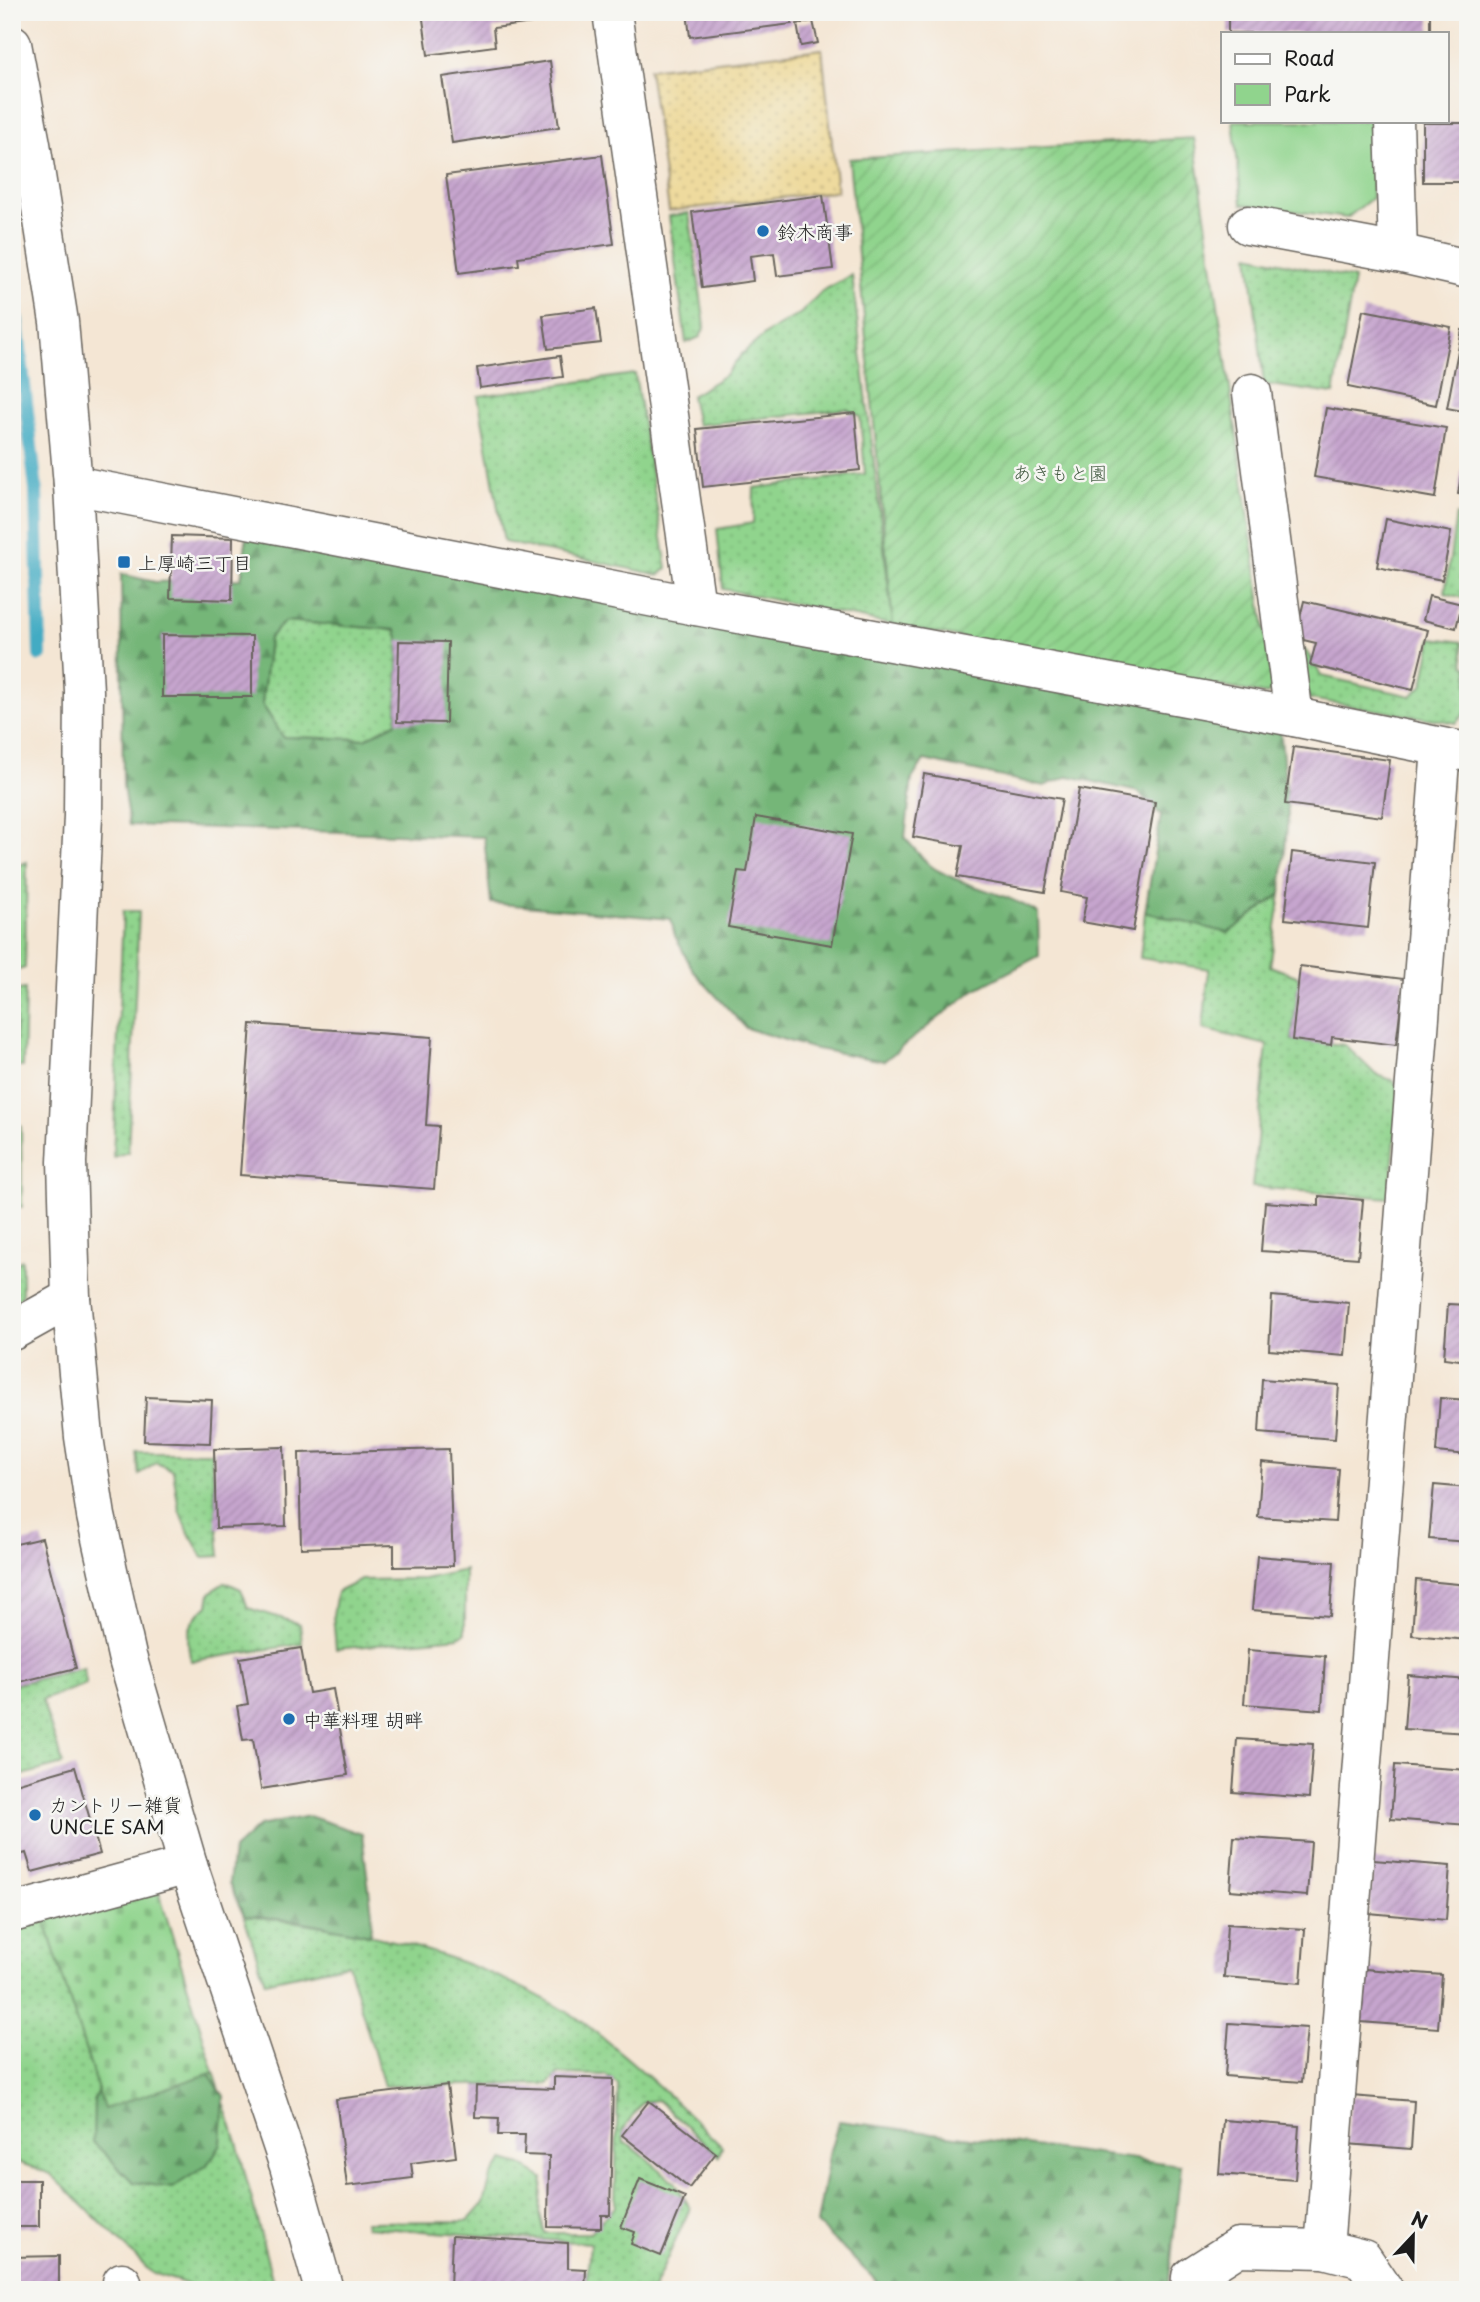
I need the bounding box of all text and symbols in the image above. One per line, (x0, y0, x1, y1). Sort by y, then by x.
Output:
legend (1221, 32, 1448, 122)
text: Road (1284, 41, 1335, 73)
text: Park (1284, 77, 1331, 109)
place label: 鈴木商事 (777, 217, 853, 245)
marker: 鈴木商事 (755, 223, 771, 239)
park label: あきもと園 (1012, 458, 1108, 486)
place label: 上厚崎三丁目 (138, 548, 252, 576)
marker: 上厚崎三丁目 (116, 554, 132, 570)
place label: 中華料理 胡畔 (303, 1705, 423, 1733)
marker: 中華料理 胡畔 (281, 1711, 297, 1727)
place label: カントリー雑貨 UNCLE SAM (49, 1790, 182, 1840)
marker: カントリー雑貨 UNCLE SAM (27, 1807, 43, 1823)
north arrow (1378, 2200, 1448, 2270)
text: N (1408, 2204, 1432, 2235)

